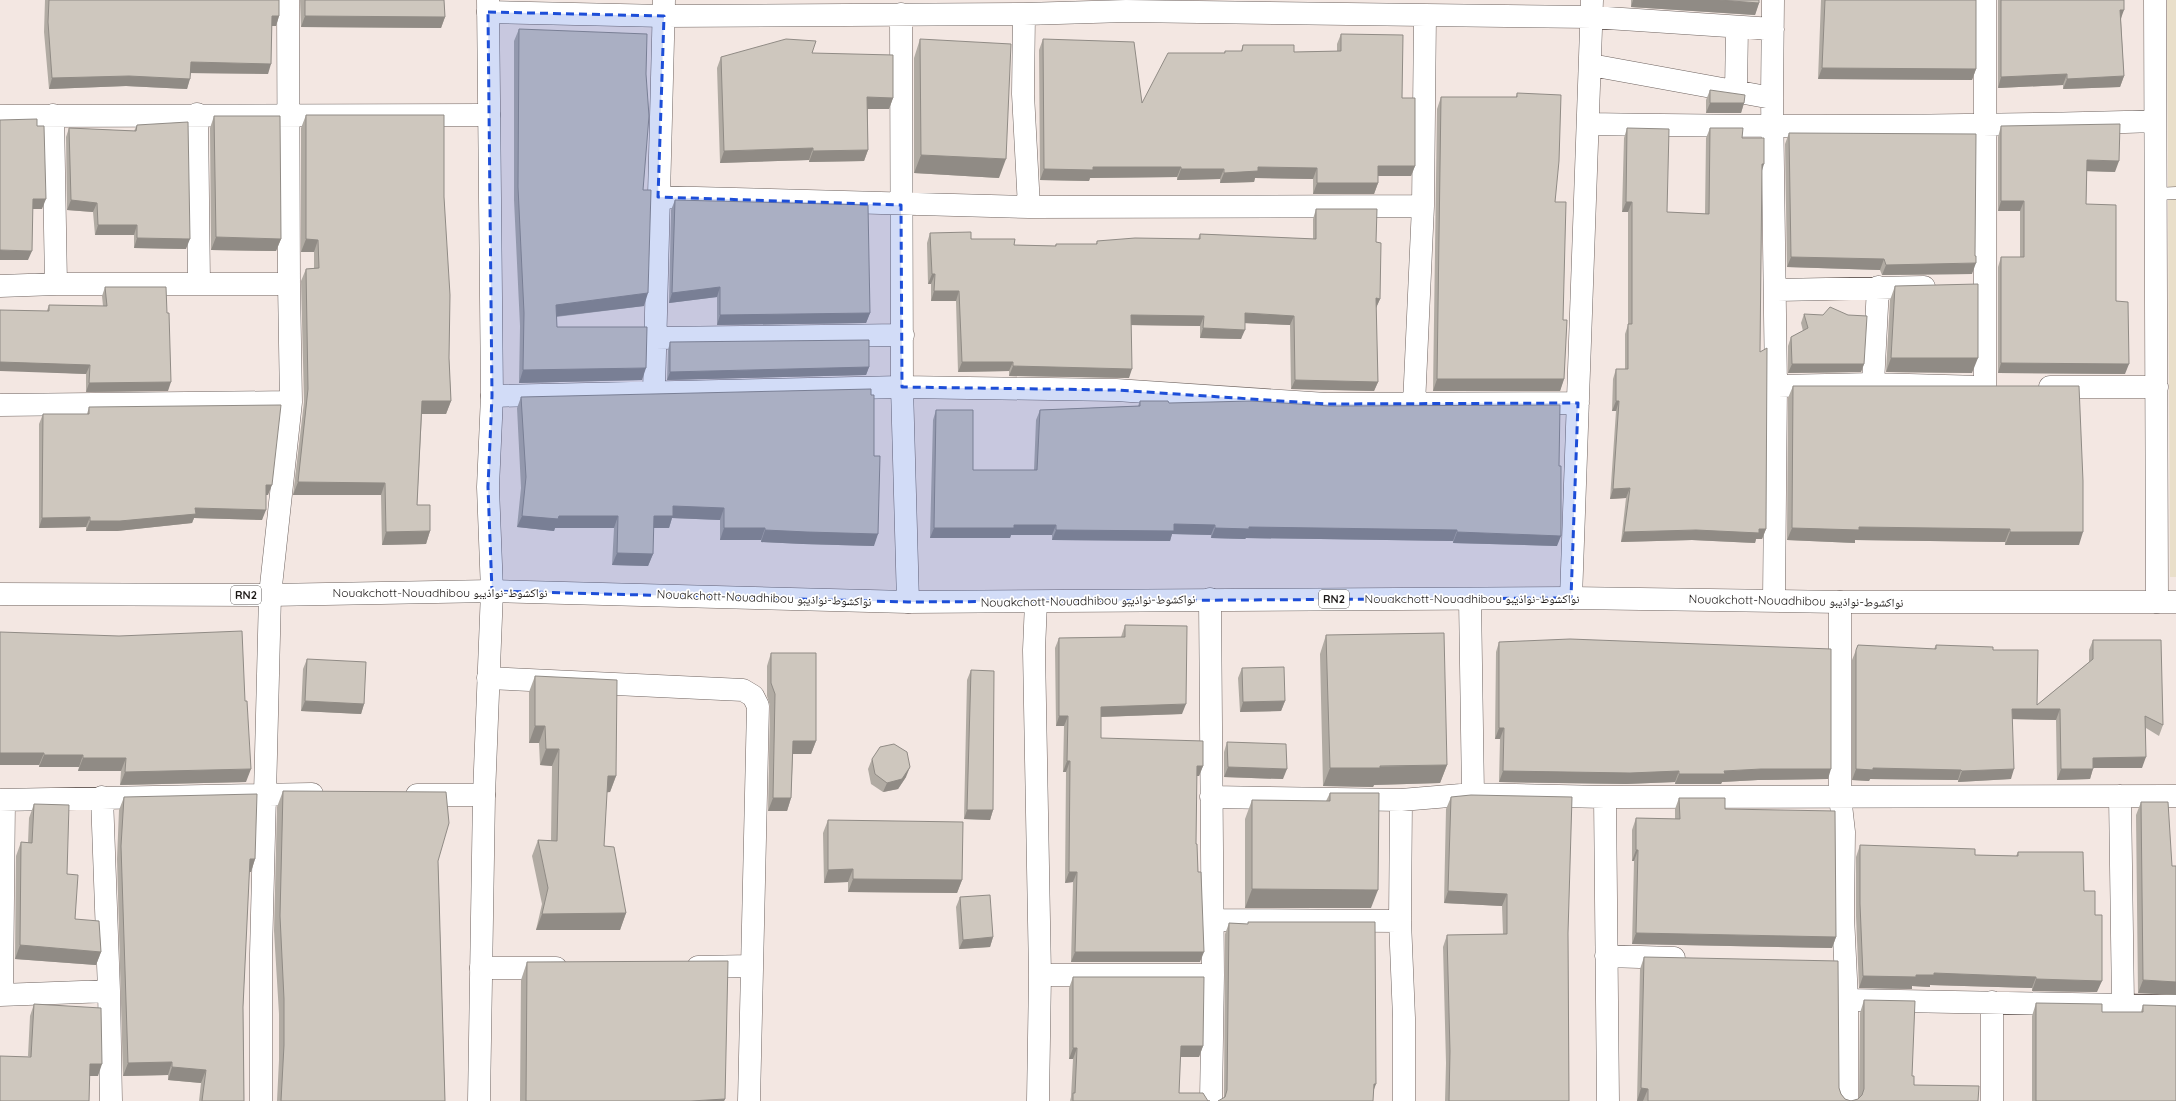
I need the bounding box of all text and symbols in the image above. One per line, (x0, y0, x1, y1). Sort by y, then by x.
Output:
street label: Nouakchott-Nouadhibou نواكشوط-نواذيبو (333, 585, 547, 600)
road number: RN2 (231, 586, 261, 604)
street label: Nouakchott-Nouadhibou نواكشوط-نواذيبو (656, 586, 872, 609)
road number: RN2 (1319, 590, 1349, 608)
street label: Nouakchott-Nouadhibou نواكشوط-نواذيبو (980, 591, 1196, 610)
street label: Nouakchott-Nouadhibou نواكشوط-نواذيبو (1365, 591, 1579, 606)
street label: Nouakchott-Nouadhibou نواكشوط-نواذيبو (1688, 591, 1904, 610)

